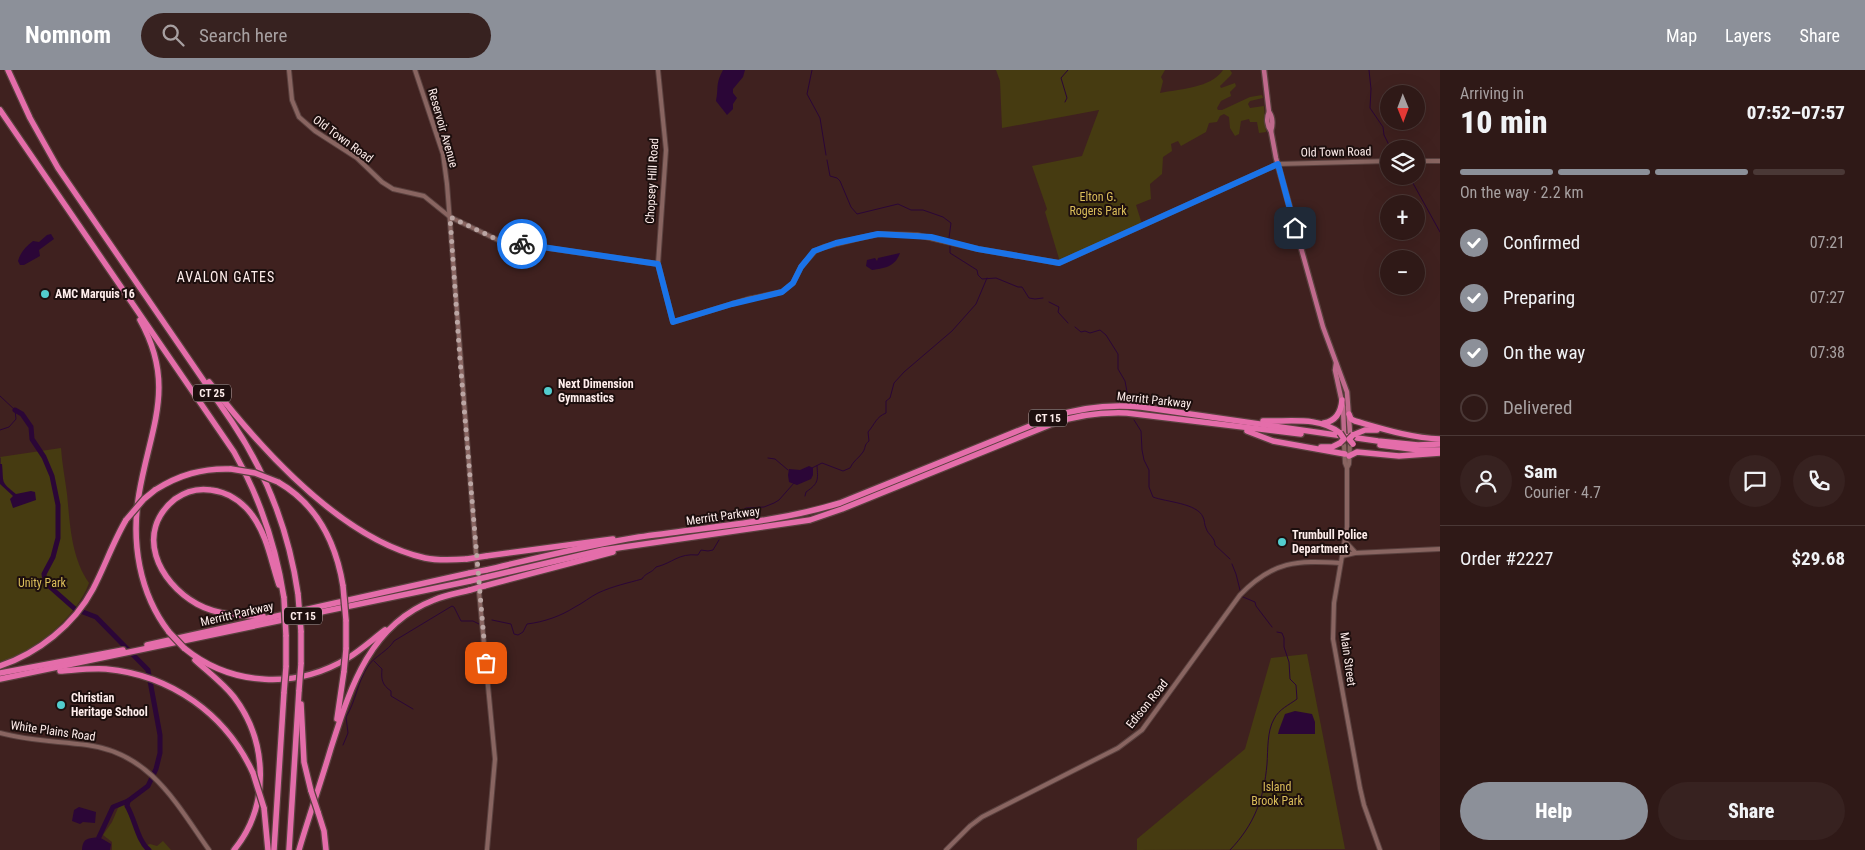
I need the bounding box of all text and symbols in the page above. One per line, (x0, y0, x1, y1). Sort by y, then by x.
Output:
search box (141, 13, 491, 58)
text: Nomnom (25, 21, 111, 49)
icon: search (159, 21, 187, 49)
text: Search here (199, 24, 287, 47)
text: Map (1666, 25, 1697, 46)
text: Layers (1725, 25, 1772, 46)
text: Share (1800, 25, 1840, 46)
text: Arriving in (1460, 84, 1524, 103)
north arrow (1380, 85, 1425, 130)
map controls (1380, 85, 1425, 295)
street label: Reservoir Avenue (425, 87, 461, 170)
text: 07:52–07:57 (1747, 101, 1845, 124)
text: 10 min (1460, 103, 1548, 141)
street label: Old Town Road (310, 113, 376, 165)
street label: Chopsey Hill Road (643, 138, 661, 224)
button: layers (1380, 140, 1425, 185)
street label: Old Town Road (1301, 144, 1371, 160)
text: On the way · 2.2 km (1460, 183, 1583, 202)
park label: Elton G. Rogers Park (1069, 190, 1127, 218)
button: + (1380, 195, 1425, 240)
pin (1274, 207, 1316, 249)
icon: home (1281, 214, 1309, 242)
courier (497, 219, 547, 269)
icon: check (1460, 229, 1488, 257)
icon: bike (508, 230, 536, 258)
text: Confirmed (1503, 231, 1580, 254)
text: 07:21 (1810, 233, 1845, 252)
button: − (1380, 250, 1425, 295)
district label: AVALON GATES (177, 269, 275, 285)
icon: check (1460, 284, 1488, 312)
text: Preparing (1503, 286, 1575, 309)
place label: AMC Marquis 16 (55, 287, 135, 301)
marker: AMC Marquis 16 (39, 288, 51, 300)
text: 07:27 (1810, 288, 1845, 307)
icon: check (1460, 339, 1488, 367)
text: On the way (1503, 341, 1585, 364)
text: 07:38 (1810, 343, 1845, 362)
place label: Next Dimension Gymnastics (558, 377, 634, 405)
road number: CT 25 (193, 384, 231, 402)
marker: Next Dimension Gymnastics (542, 385, 554, 397)
street label: Merritt Parkway (1116, 389, 1192, 411)
text: Delivered (1503, 396, 1572, 419)
road number: CT 15 (1029, 409, 1067, 426)
button: person (1460, 455, 1512, 507)
button: chat (1729, 455, 1781, 507)
button: phone (1793, 455, 1845, 507)
text: Sam (1524, 460, 1557, 483)
text: Courier · 4.7 (1524, 483, 1601, 502)
street label: Merritt Parkway (685, 504, 761, 528)
place label: Trumbull Police Department (1292, 528, 1368, 556)
marker: Trumbull Police Department (1276, 536, 1288, 548)
text: Order #2227 (1460, 547, 1553, 570)
text: $29.68 (1791, 547, 1845, 570)
park label: Unity Park (18, 576, 67, 590)
street label: Merritt Parkway (199, 599, 275, 629)
road number: CT 15 (284, 608, 322, 624)
street label: Main Street (1337, 631, 1359, 687)
pin (465, 642, 507, 684)
icon: bag (472, 649, 500, 677)
street label: Edison Road (1123, 677, 1171, 731)
place label: Christian Heritage School (71, 691, 148, 719)
marker: Christian Heritage School (55, 699, 67, 711)
street label: White Plains Road (10, 718, 96, 744)
park label: Island Brook Park (1251, 780, 1303, 808)
button: Help (1460, 782, 1648, 840)
button: Share (1658, 782, 1845, 840)

